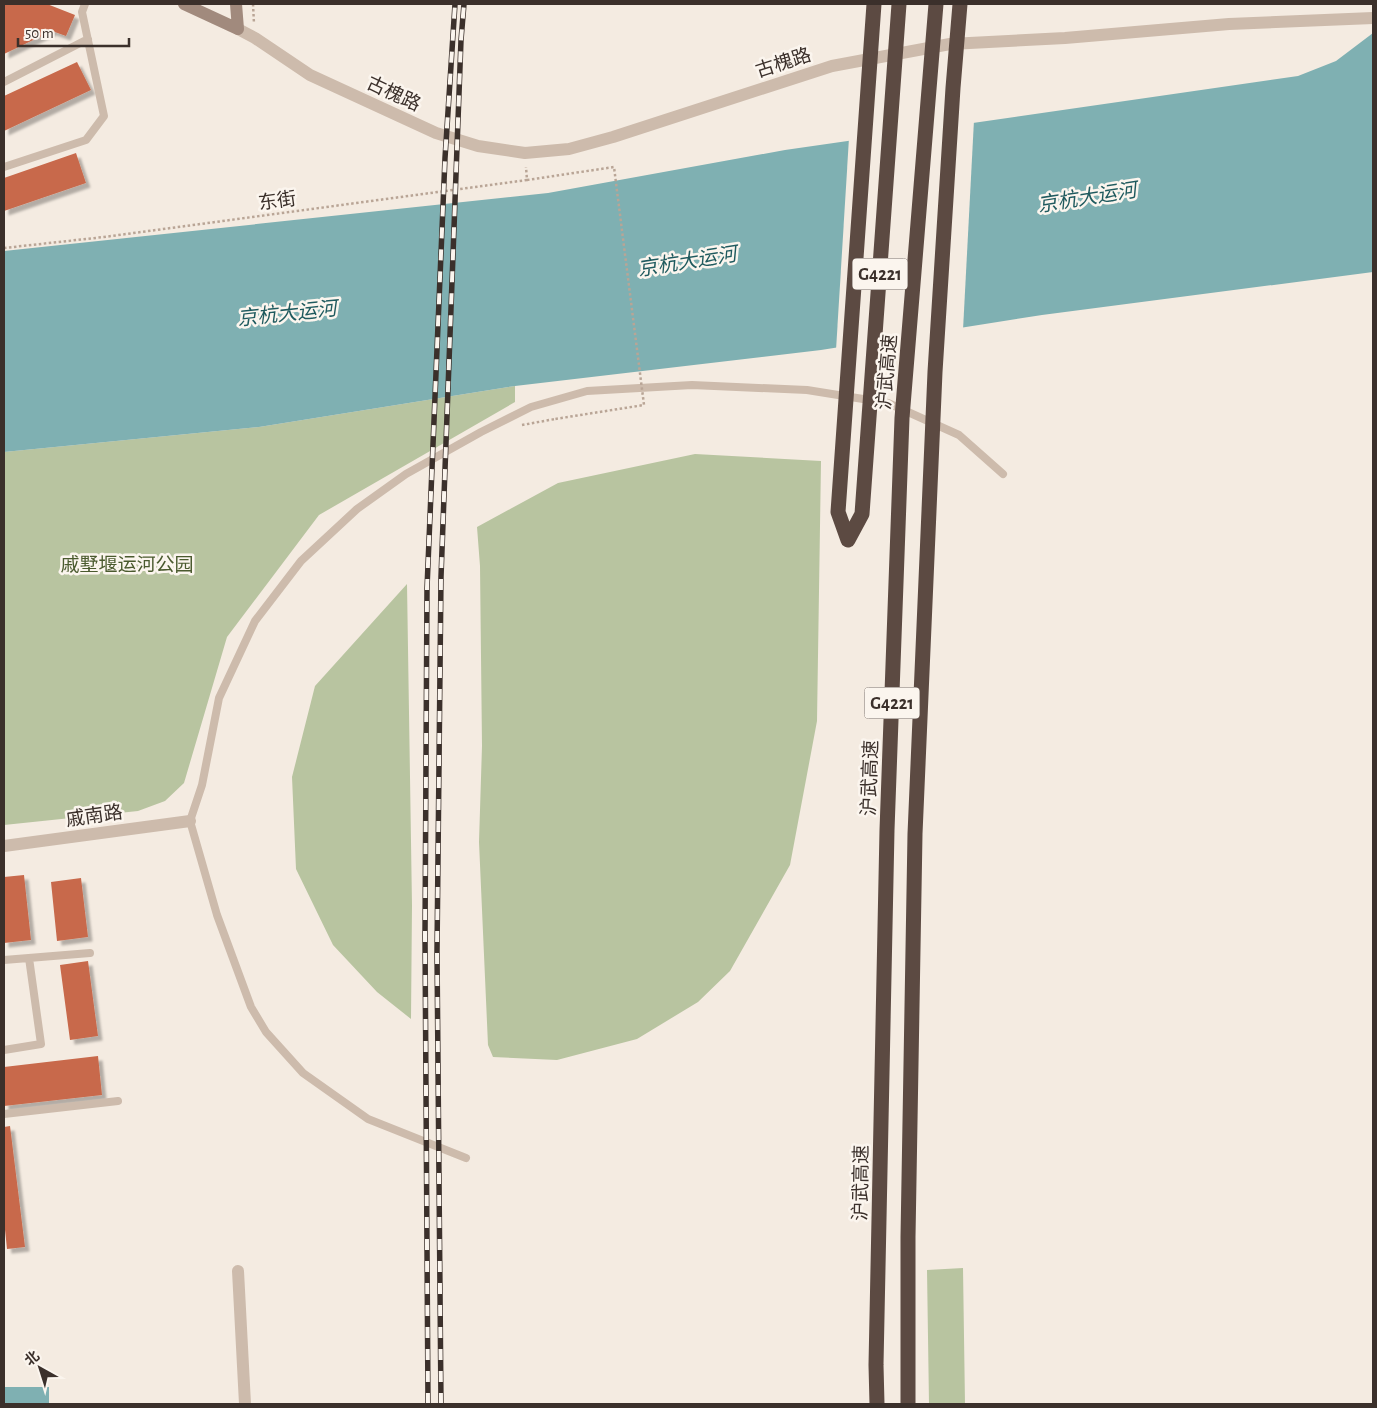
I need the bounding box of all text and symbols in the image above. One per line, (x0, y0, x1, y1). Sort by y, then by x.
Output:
scale bar (18, 15, 129, 47)
text: 50 m (25, 26, 54, 41)
street label: 古槐路 (753, 44, 814, 81)
street label: 古槐路 (364, 72, 424, 115)
water label: 京杭大运河 (1036, 179, 1142, 216)
street label: 东街 (257, 187, 297, 214)
water label: 京杭大运河 (636, 243, 742, 280)
road number: G4221 (852, 258, 908, 290)
water label: 京杭大运河 (236, 297, 342, 329)
street label: 沪武高速 (873, 333, 900, 411)
park label: 戚墅堰运河公园 (60, 555, 194, 575)
road number: G4221 (864, 688, 920, 718)
street label: 沪武高速 (858, 740, 881, 816)
street label: 戚南路 (65, 802, 124, 830)
street label: 沪武高速 (849, 1145, 872, 1221)
north arrow (15, 1343, 65, 1393)
text: 北 (22, 1348, 42, 1369)

